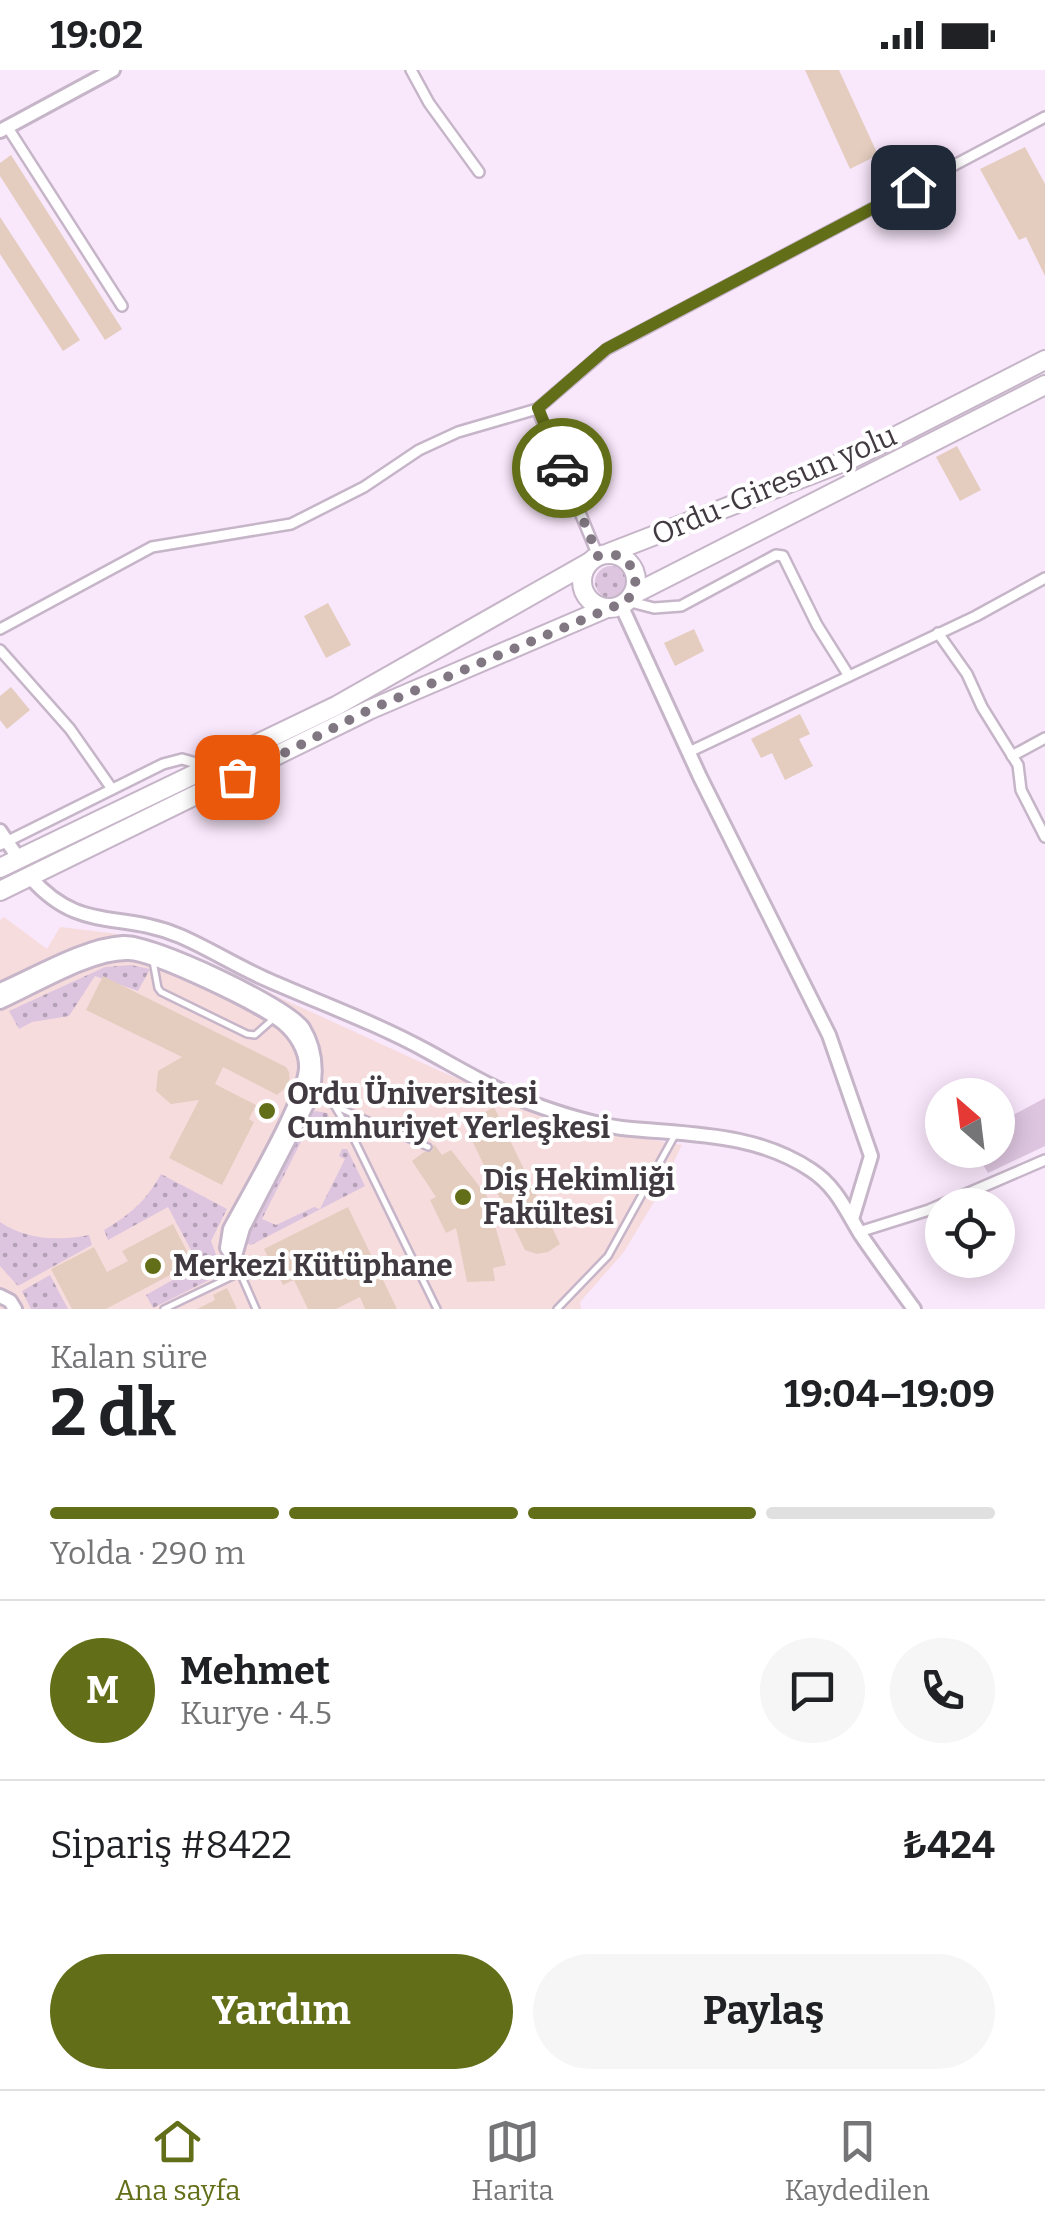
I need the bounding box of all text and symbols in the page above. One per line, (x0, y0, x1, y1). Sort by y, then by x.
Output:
text: 19:02 (50, 12, 143, 58)
pin (871, 145, 956, 230)
icon: home (886, 160, 941, 215)
street label: Ordu-Giresun yolu (646, 417, 902, 553)
courier (512, 418, 612, 518)
icon: car (535, 441, 590, 496)
pin (195, 735, 280, 820)
icon: bag (210, 750, 265, 805)
place label: Ordu Üniversitesi Cumhuriyet Yerleşkesi (287, 1075, 611, 1146)
north arrow (925, 1078, 1015, 1168)
map controls (925, 1078, 1015, 1278)
marker: Ordu Üniversitesi Cumhuriyet Yerleşkesi (256, 1100, 278, 1122)
place label: Diş Hekimliği Fakültesi (483, 1162, 675, 1232)
marker: Diş Hekimliği Fakültesi (452, 1186, 474, 1208)
button: locate (925, 1188, 1015, 1278)
place label: Merkezi Kütüphane (173, 1248, 453, 1284)
marker: Merkezi Kütüphane (142, 1255, 164, 1277)
text: Kalan süre (50, 1338, 208, 1376)
text: 19:04–19:09 (784, 1371, 995, 1417)
text: 2 dk (50, 1374, 176, 1452)
text: Yolda · 290 m (50, 1534, 245, 1572)
button: chat (760, 1638, 865, 1743)
button: phone (890, 1638, 995, 1743)
text: Mehmet (180, 1648, 330, 1694)
text: M (86, 1667, 119, 1713)
text: Kurye · 4.5 (180, 1694, 332, 1732)
text: Sipariş #8422 (50, 1822, 292, 1868)
text: ₺424 (902, 1822, 995, 1868)
button: Yardım (50, 1954, 513, 2069)
button: Paylaş (533, 1954, 995, 2069)
tab: Ana sayfa (115, 2114, 241, 2207)
tab: Harita (471, 2114, 554, 2207)
tab: Kaydedilen (784, 2114, 930, 2207)

